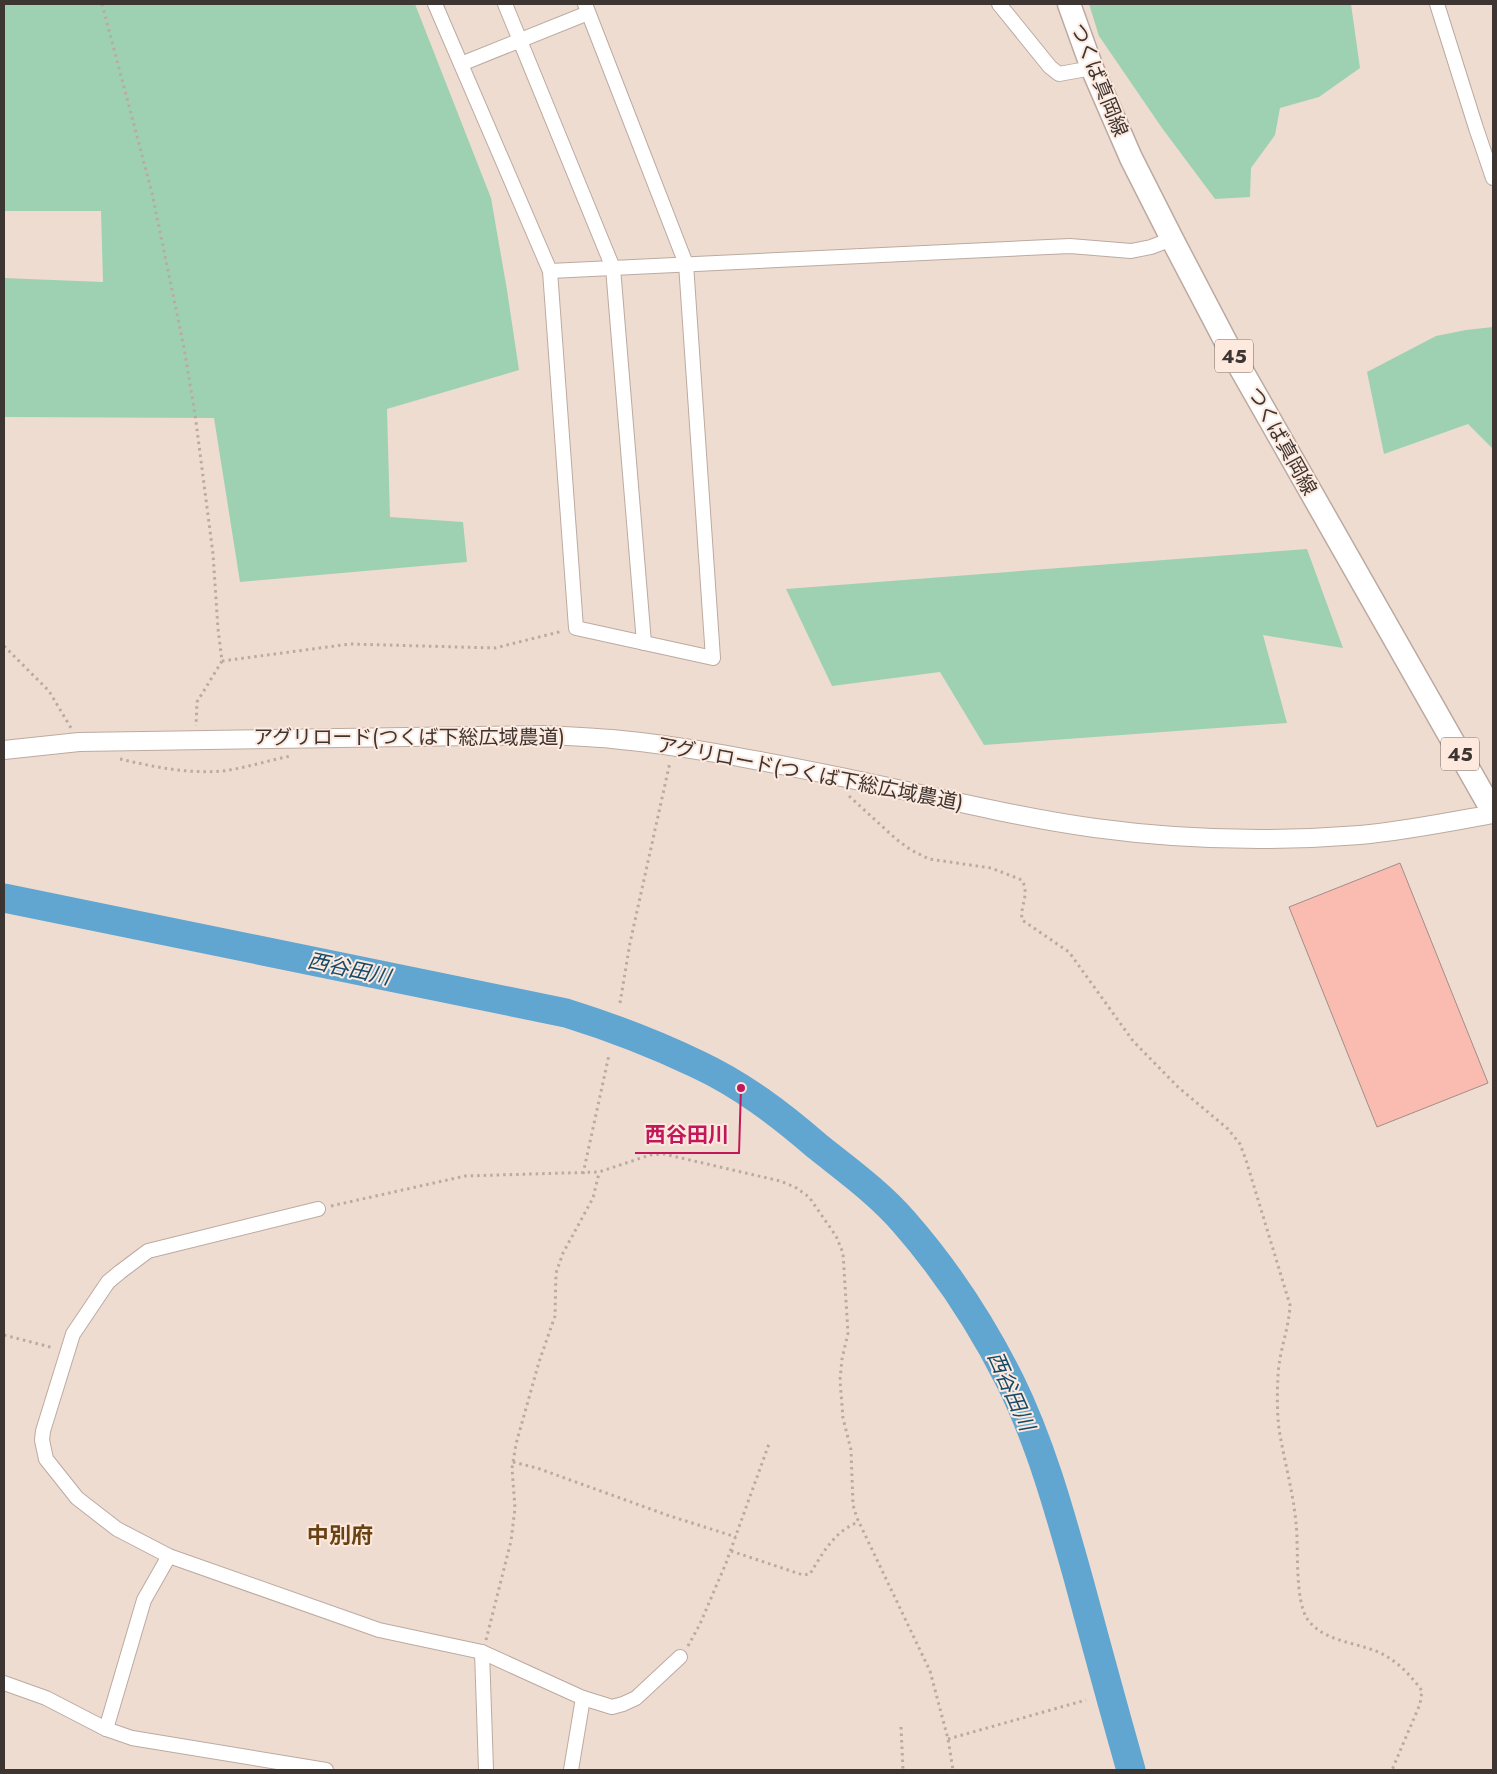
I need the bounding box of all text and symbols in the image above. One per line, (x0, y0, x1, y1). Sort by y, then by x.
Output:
street label: つくば真岡線 (1063, 19, 1135, 141)
road number: 45 (1215, 340, 1253, 372)
street label: つくば真岡線 (1240, 381, 1324, 501)
street label: アグリロード(つくば下総広域農道) (253, 723, 565, 752)
street label: アグリロード(つくば下総広域農道) (654, 730, 966, 818)
road number: 45 (1441, 738, 1479, 771)
water label: 西谷田川 (305, 946, 395, 993)
callout: 西谷田川 (635, 1117, 739, 1153)
text: 西谷田川 (645, 1120, 729, 1150)
water label: 西谷田川 (980, 1347, 1043, 1437)
district label: 中別府 (307, 1519, 373, 1551)

